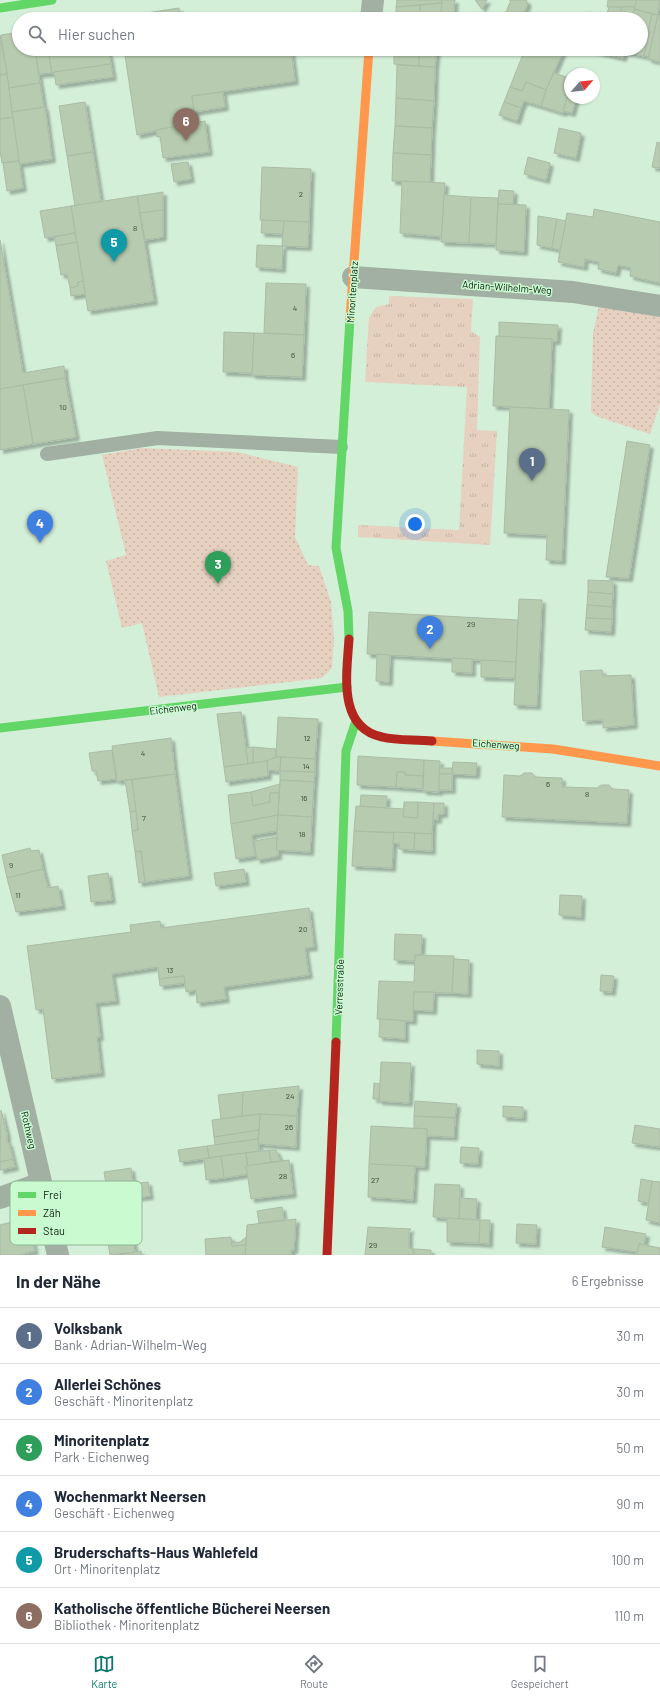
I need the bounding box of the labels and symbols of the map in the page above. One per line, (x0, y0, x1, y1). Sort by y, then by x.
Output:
north arrow (564, 68, 600, 104)
pin: 6 (173, 108, 199, 141)
house number: 2 (299, 189, 303, 199)
house number: 8 (133, 223, 137, 233)
pin: 5 (101, 229, 127, 262)
street label: Minoritenplatz (344, 260, 360, 323)
street label: Adrian-Wilhelm-Weg (462, 278, 552, 296)
house number: 4 (293, 303, 297, 313)
house number: 6 (291, 350, 295, 360)
house number: 10 (59, 402, 67, 412)
pin: 1 (519, 448, 545, 481)
pin: 4 (27, 510, 53, 543)
your location (405, 514, 425, 534)
pin: 3 (205, 551, 231, 584)
pin: 2 (417, 616, 443, 649)
house number: 29 (467, 619, 475, 629)
street label: Eichenweg (149, 699, 197, 717)
house number: 12 (303, 733, 311, 743)
street label: Eichenweg (472, 736, 520, 752)
house number: 4 (141, 748, 145, 758)
house number: 14 (302, 761, 310, 771)
house number: 6 (546, 779, 550, 789)
house number: 8 (585, 789, 589, 799)
house number: 16 (301, 793, 307, 803)
house number: 7 (142, 813, 146, 823)
house number: 18 (299, 829, 305, 839)
house number: 9 (9, 860, 13, 870)
house number: 11 (15, 890, 21, 900)
house number: 20 (299, 924, 307, 934)
street label: Verresstraße (332, 959, 346, 1015)
house number: 13 (167, 965, 173, 975)
house number: 24 (286, 1091, 294, 1101)
street label: Rothweg (19, 1110, 39, 1150)
house number: 26 (285, 1122, 293, 1132)
house number: 28 (279, 1171, 287, 1181)
house number: 27 (371, 1175, 379, 1185)
legend (10, 1181, 142, 1245)
text: Frei (43, 1188, 62, 1201)
text: Zäh (43, 1206, 61, 1219)
text: Stau (43, 1224, 65, 1237)
house number: 29 (369, 1240, 377, 1250)

